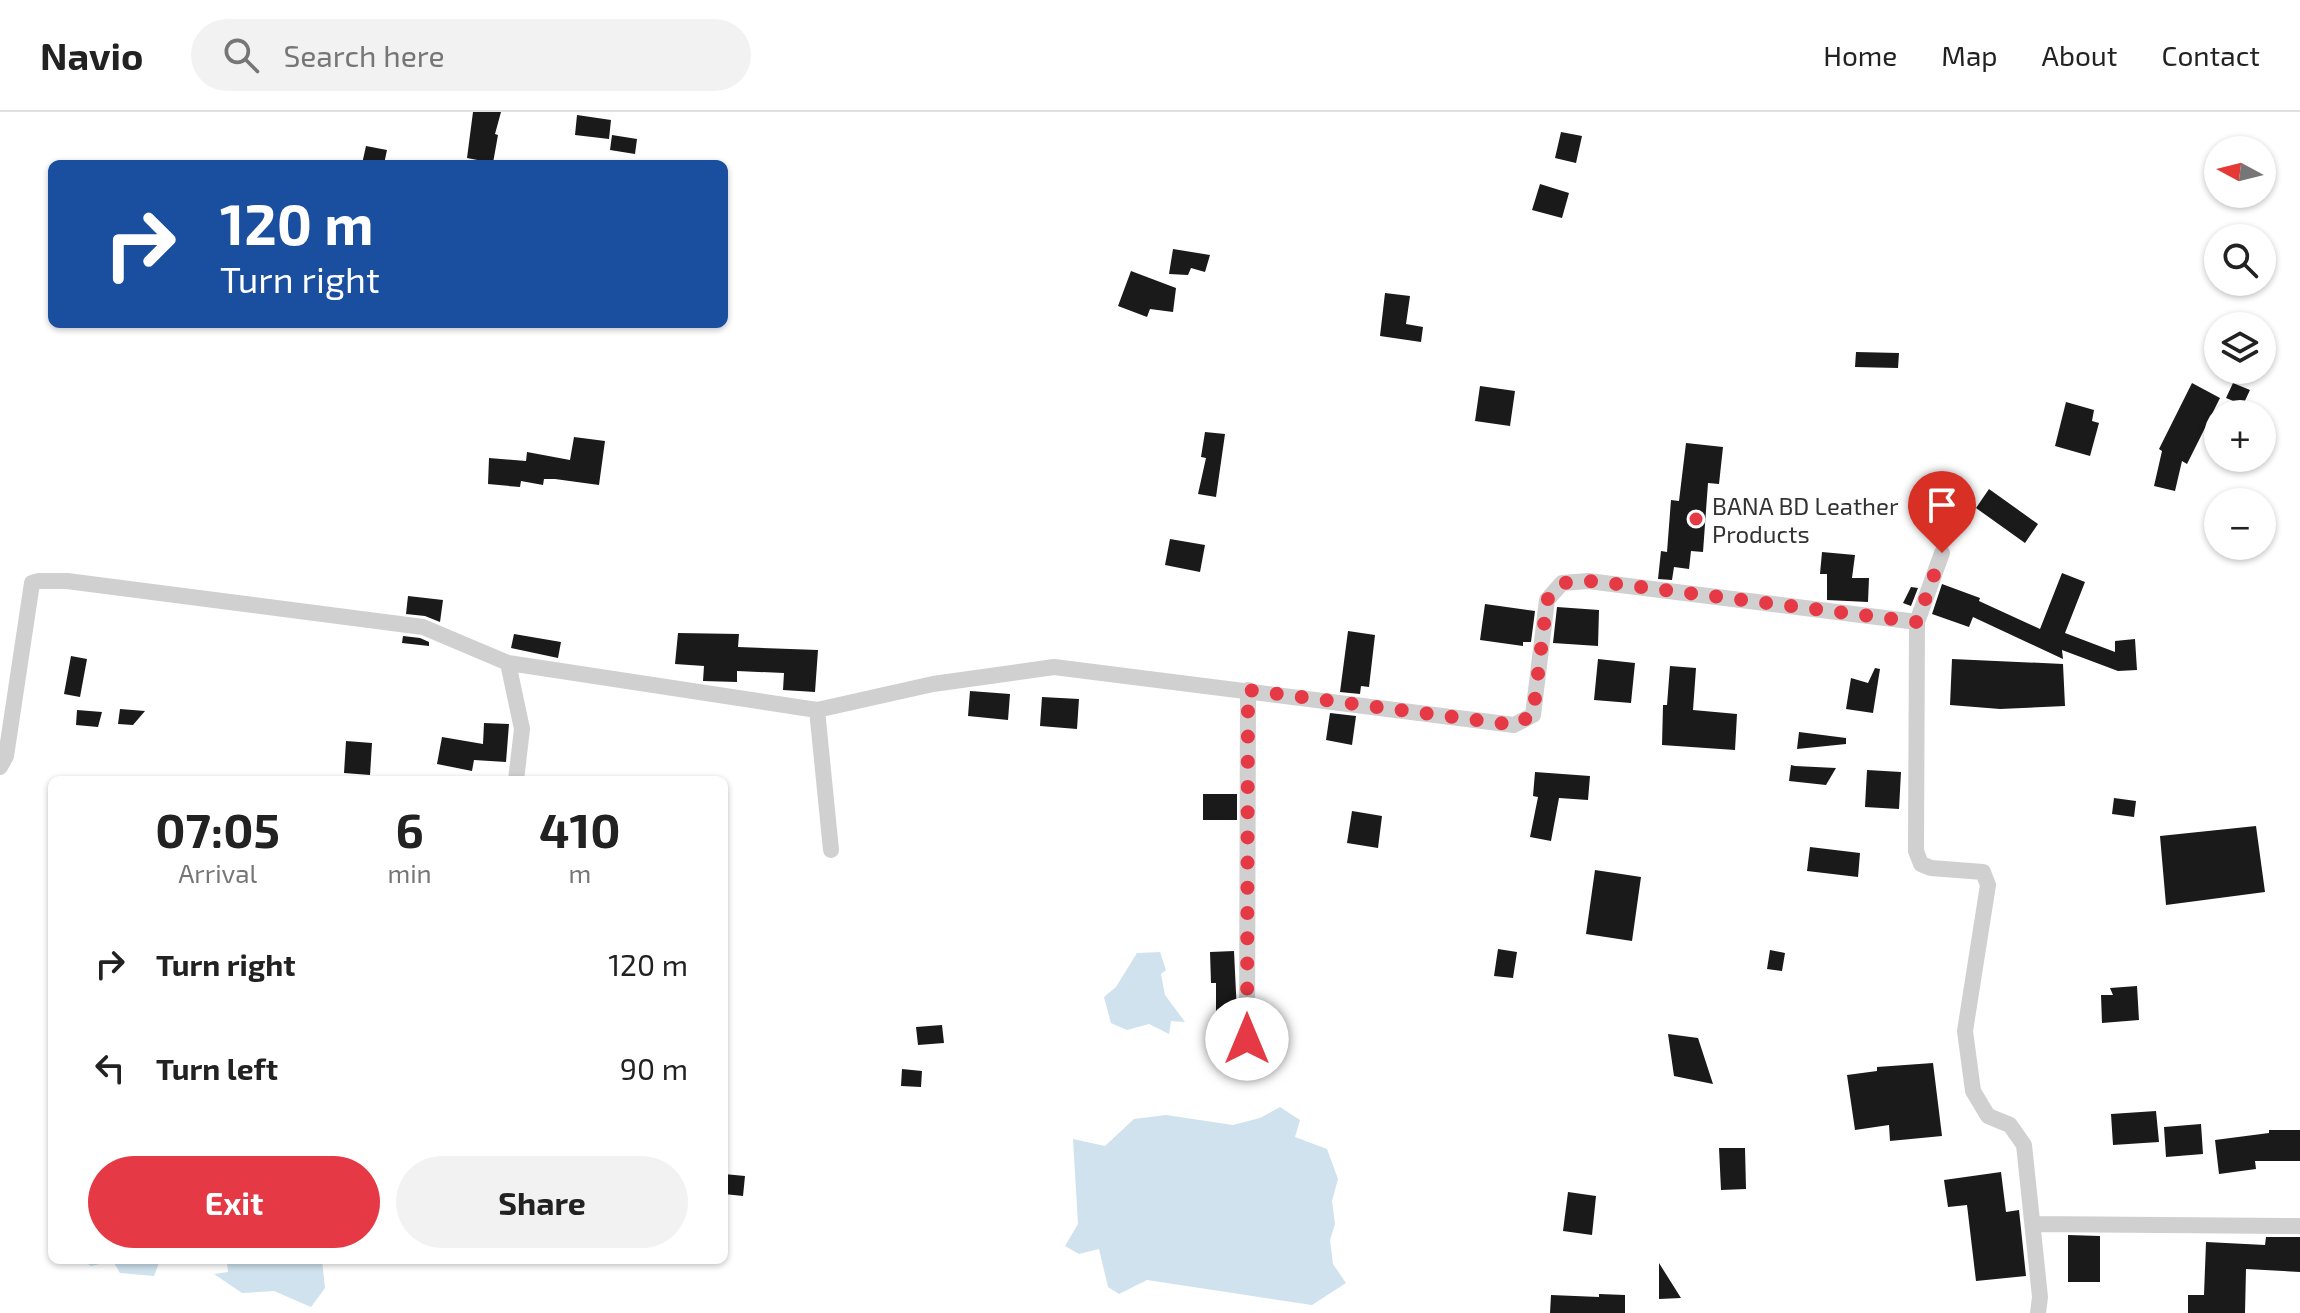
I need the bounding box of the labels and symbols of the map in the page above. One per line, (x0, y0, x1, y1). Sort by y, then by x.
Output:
north arrow (2204, 136, 2276, 208)
pin (1908, 471, 1976, 553)
place label: BANA BD Leather Products (1712, 491, 1899, 548)
marker: BANA BD Leather Products (1687, 510, 1705, 528)
position arrow (1205, 997, 1289, 1081)

